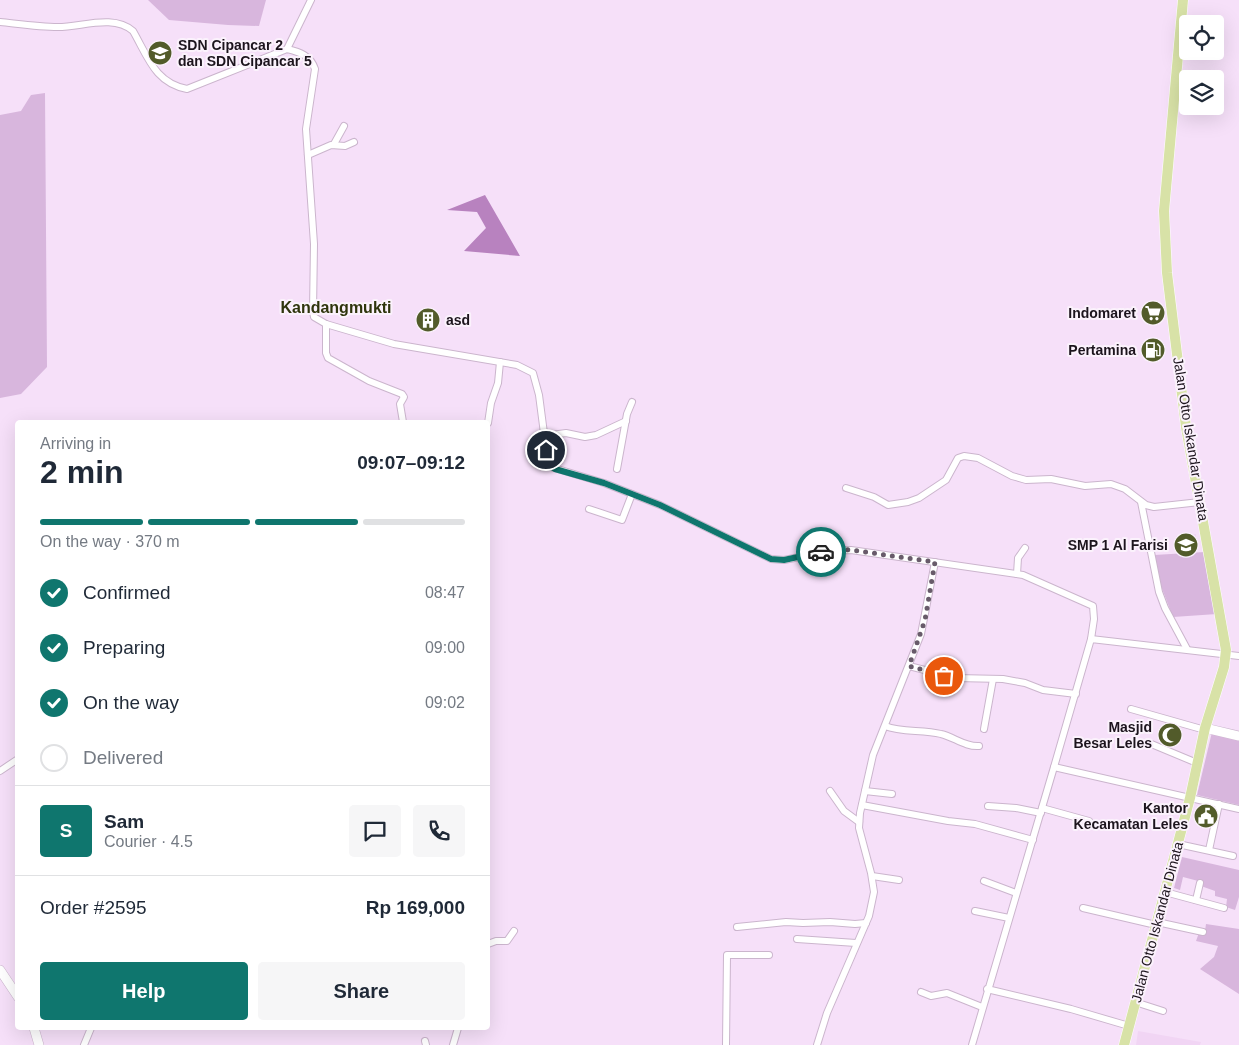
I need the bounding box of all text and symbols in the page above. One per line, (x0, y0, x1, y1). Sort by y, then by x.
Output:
map controls (1179, 15, 1224, 115)
button: locate (1179, 15, 1224, 60)
place label: SDN Cipancar 2 dan SDN Cipancar 5 (178, 37, 312, 69)
school or university icon: SDN Cipancar 2 dan SDN Cipancar 5 (147, 40, 173, 66)
button: layers (1179, 70, 1224, 115)
district label: Kandangmukti (280, 299, 392, 316)
supermarket icon: Indomaret (1140, 300, 1166, 326)
place label: Indomaret (1068, 305, 1136, 321)
building icon: asd (415, 307, 441, 333)
place label: asd (446, 312, 470, 328)
fuel station icon: Pertamina (1140, 337, 1166, 363)
place label: Pertamina (1068, 342, 1136, 358)
street label: Jalan Otto Iskandar Dinata (1170, 356, 1212, 522)
pin (525, 429, 567, 471)
text: Arriving in (40, 435, 111, 452)
icon: home (532, 436, 560, 464)
text: 09:07–09:12 (357, 452, 465, 473)
text: 2 min (40, 454, 124, 490)
courier (796, 527, 846, 577)
school or university icon: SMP 1 Al Farisi (1173, 532, 1199, 558)
text: On the way · 370 m (40, 533, 180, 550)
place label: SMP 1 Al Farisi (1068, 537, 1168, 553)
icon: car (807, 538, 835, 566)
icon: check (40, 579, 68, 607)
text: Confirmed (83, 582, 171, 603)
text: 08:47 (425, 584, 465, 601)
icon: check (40, 634, 68, 662)
text: Preparing (83, 637, 165, 658)
text: 09:00 (425, 639, 465, 656)
pin (923, 655, 965, 697)
icon: bag (930, 662, 958, 690)
icon: check (40, 689, 68, 717)
text: On the way (83, 692, 179, 713)
text: 09:02 (425, 694, 465, 711)
place label: Masjid Besar Leles (1073, 719, 1152, 751)
mosque icon: Masjid Besar Leles (1157, 722, 1183, 748)
text: Delivered (83, 747, 163, 768)
place label: Kantor Kecamatan Leles (1074, 800, 1189, 832)
public building icon: Kantor Kecamatan Leles (1193, 803, 1219, 829)
button: chat (349, 805, 401, 857)
button: phone (413, 805, 465, 857)
text: Sam (104, 811, 144, 832)
text: S (60, 820, 72, 841)
text: Courier · 4.5 (104, 833, 193, 850)
street label: Jalan Otto Iskandar Dinata (1128, 840, 1186, 1004)
text: Order #2595 (40, 897, 147, 918)
text: Rp 169,000 (366, 897, 465, 918)
button: Help (40, 962, 248, 1020)
button: Share (258, 962, 465, 1020)

